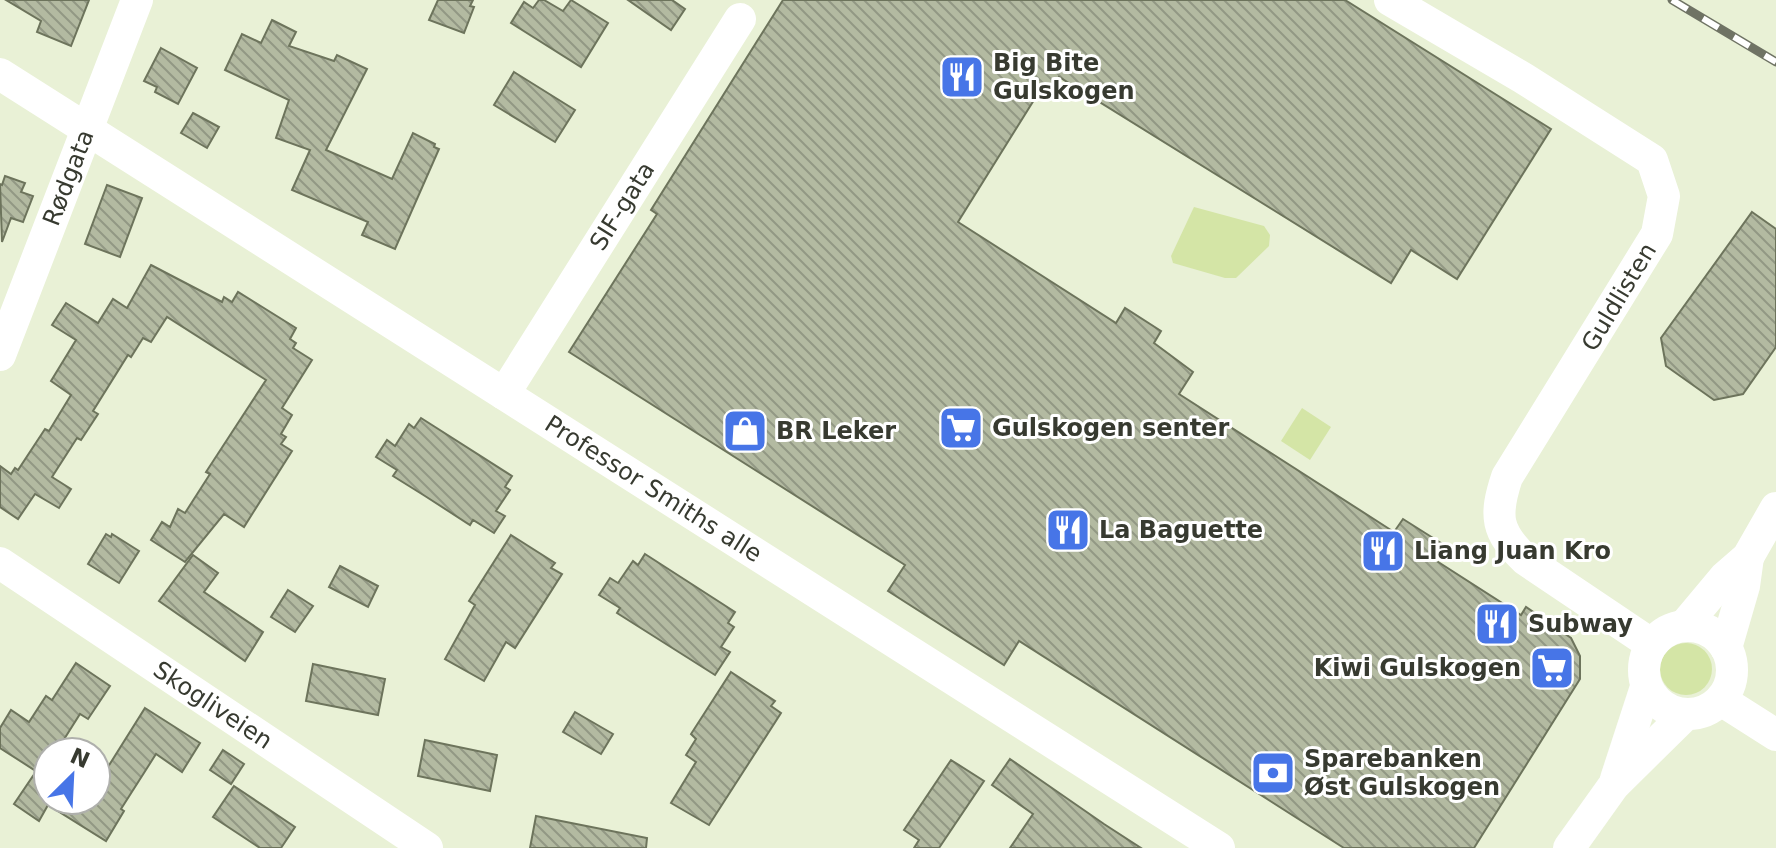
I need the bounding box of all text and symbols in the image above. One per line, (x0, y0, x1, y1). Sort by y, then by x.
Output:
place label: Big Bite Gulskogen (993, 49, 1135, 105)
restaurant icon: Big Bite Gulskogen (938, 53, 986, 101)
street label: Rødgata (37, 126, 100, 230)
street label: SIF-gata (584, 157, 660, 255)
street label: Guldlisten (1576, 238, 1662, 356)
supermarket icon: Gulskogen senter (937, 404, 985, 452)
shop icon: BR Leker (721, 407, 769, 455)
street label: Professor Smiths alle (540, 410, 767, 568)
place label: Gulskogen senter (992, 414, 1229, 442)
place label: BR Leker (776, 417, 896, 445)
restaurant icon: La Baguette (1044, 506, 1092, 554)
place label: La Baguette (1099, 516, 1263, 544)
restaurant icon: Liang Juan Kro (1359, 527, 1407, 575)
place label: Liang Juan Kro (1414, 537, 1611, 565)
restaurant icon: Subway (1473, 600, 1521, 648)
place label: Subway (1528, 610, 1633, 638)
supermarket icon: Kiwi Gulskogen (1528, 644, 1576, 692)
place label: Kiwi Gulskogen (1314, 654, 1521, 682)
street label: Skogliveien (148, 655, 278, 755)
north arrow (32, 736, 112, 816)
text: N (66, 743, 93, 773)
place label: Sparebanken Øst Gulskogen (1304, 745, 1500, 801)
bank icon: Sparebanken Øst Gulskogen (1249, 749, 1297, 797)

